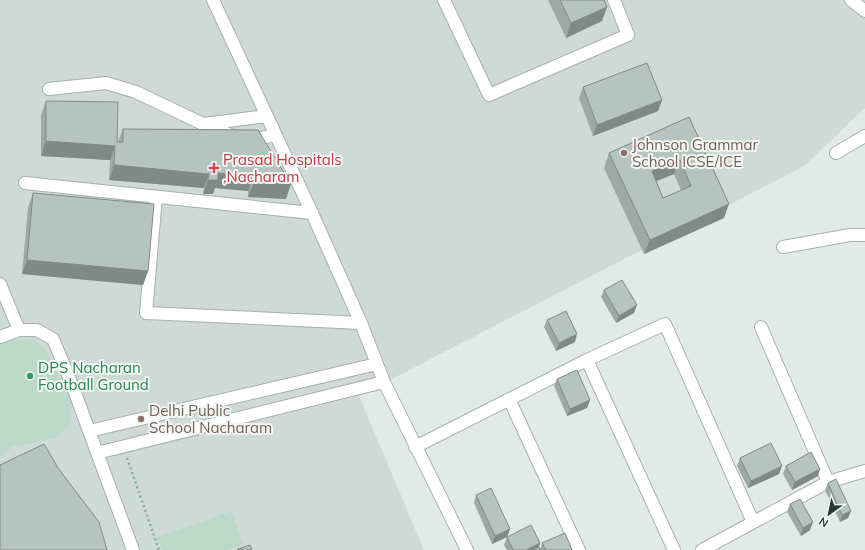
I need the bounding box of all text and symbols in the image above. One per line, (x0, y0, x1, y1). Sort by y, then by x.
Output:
place label: Johnson Grammar School ICSE/ICE (632, 135, 758, 171)
marker: Johnson Grammar School ICSE/ICE (619, 148, 629, 158)
place label: Prasad Hospitals ,Nacharam (223, 150, 342, 186)
marker: Prasad Hospitals ,Nacharam (208, 162, 220, 174)
place label: DPS Nacharan Football Ground (38, 358, 149, 394)
marker: DPS Nacharan Football Ground (25, 371, 35, 381)
place label: Delhi Public School Nacharam (149, 401, 272, 437)
marker: Delhi Public School Nacharam (136, 414, 146, 424)
north arrow (809, 494, 849, 534)
text: N (816, 514, 831, 531)

